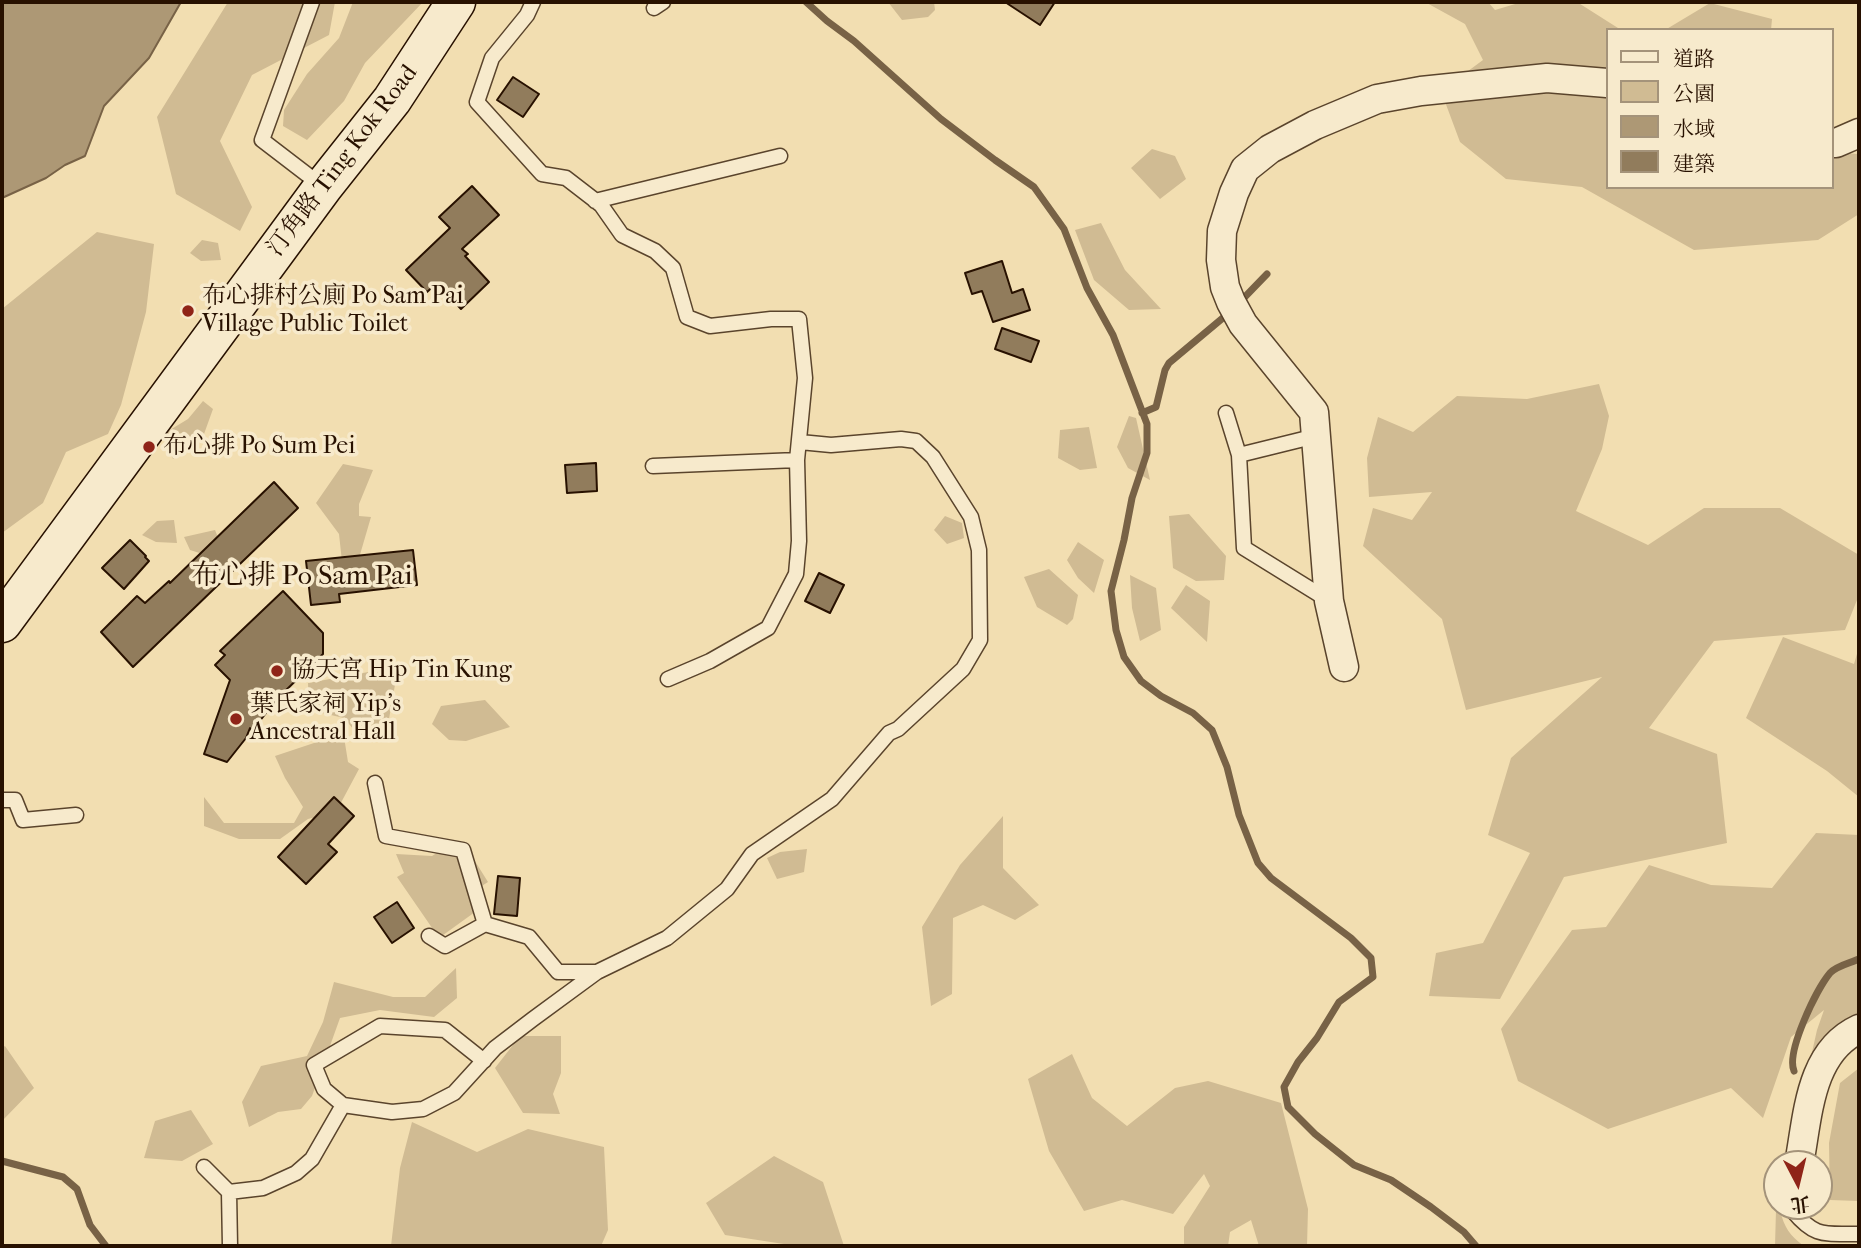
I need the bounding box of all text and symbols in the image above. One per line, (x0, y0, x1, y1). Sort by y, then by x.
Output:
legend (1605, 28, 1833, 189)
text: 道路 (1673, 47, 1715, 71)
street label: 汀角路 Ting Kok Road (262, 60, 424, 262)
text: 公園 (1673, 82, 1715, 106)
text: 水域 (1673, 117, 1715, 141)
text: 建築 (1673, 152, 1715, 176)
place label: 布心排村公廁 Po Sam Pai Village Public Toilet (202, 283, 463, 339)
marker: 布心排村公廁 Po Sam Pai Village Public Toilet (180, 303, 196, 319)
place label: 布心排 Po Sum Pei (163, 433, 355, 461)
marker: 布心排 Po Sum Pei (141, 439, 157, 455)
district label: 布心排 Po Sam Pai (191, 560, 413, 594)
place label: 協天宮 Hip Tin Kung (291, 657, 512, 685)
marker: 協天宮 Hip Tin Kung (269, 663, 285, 679)
place label: 葉氏家祠 Yip's Ancestral Hall (250, 691, 401, 747)
marker: 葉氏家祠 Yip's Ancestral Hall (228, 711, 244, 727)
north arrow (1763, 1150, 1833, 1220)
text: 北 (1790, 1192, 1811, 1216)

